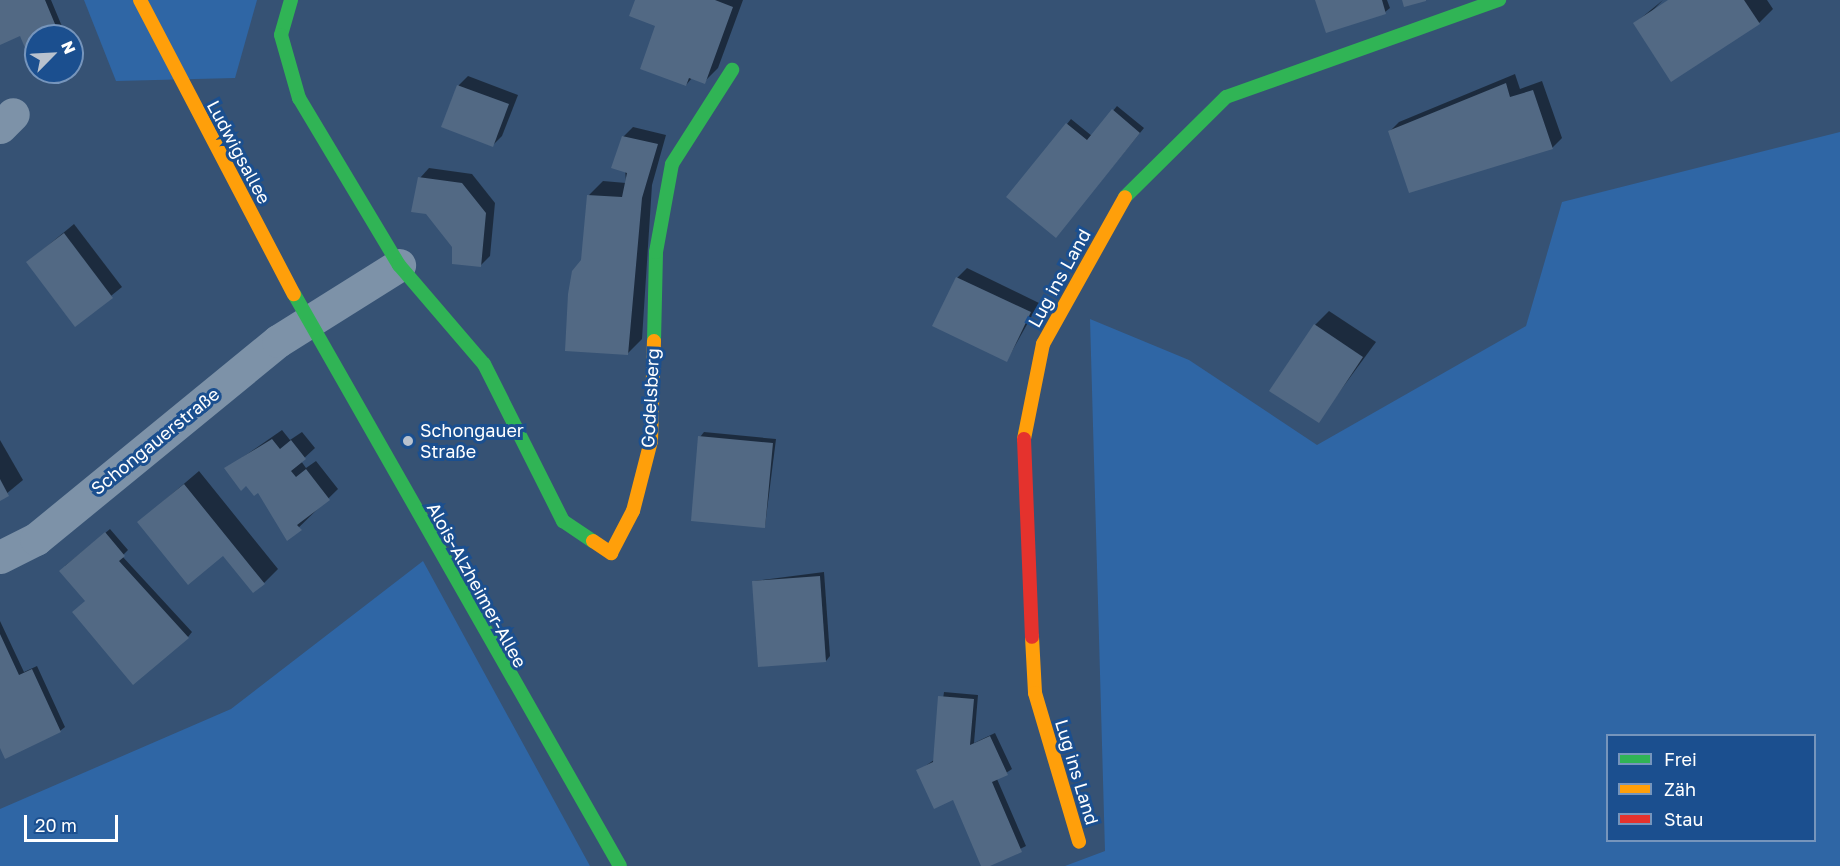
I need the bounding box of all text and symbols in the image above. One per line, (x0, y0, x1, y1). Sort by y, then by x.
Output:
north arrow (24, 24, 84, 84)
text: N (57, 38, 80, 57)
street label: Ludwigsallee (203, 96, 275, 208)
street label: Lug ins Land (1023, 225, 1095, 331)
street label: Godelsberg (637, 348, 663, 448)
street label: Schongauerstraße (87, 383, 223, 499)
place label: Schongauer Straße (420, 420, 524, 462)
marker: Schongauer Straße (401, 434, 415, 448)
street label: Alois-Alzheimer-Allee (423, 499, 531, 671)
street label: Lug ins Land (1051, 717, 1103, 827)
legend (1606, 734, 1816, 842)
text: Frei (1664, 748, 1697, 770)
text: Zäh (1664, 778, 1696, 800)
scale bar (27, 803, 122, 841)
text: Stau (1664, 808, 1703, 830)
text: 20 m (35, 814, 77, 836)

